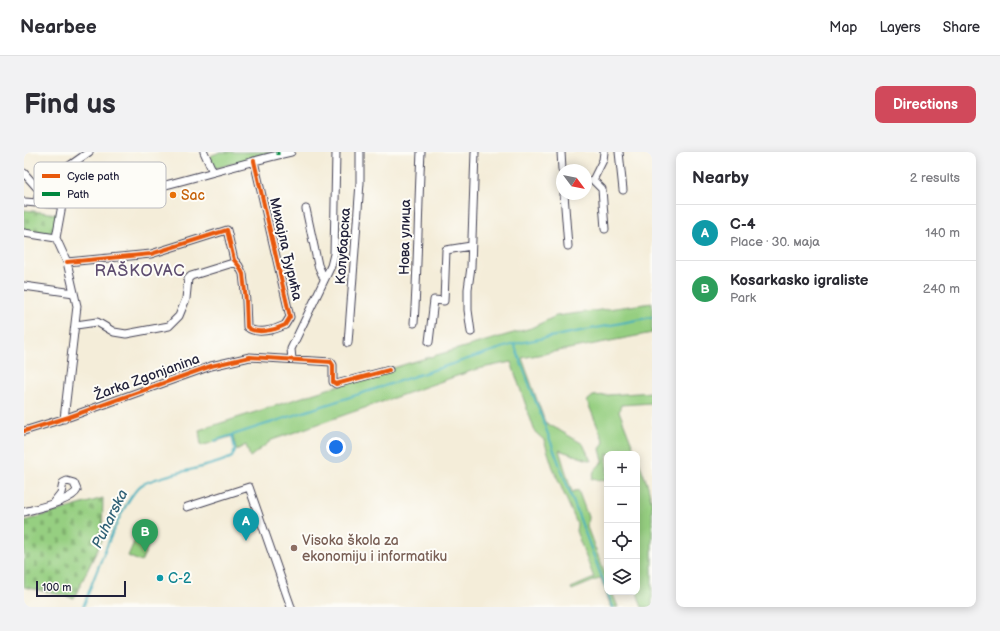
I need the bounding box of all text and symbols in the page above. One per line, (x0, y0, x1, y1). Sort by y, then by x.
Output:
text: Nearbee (20, 16, 97, 39)
text: Map (829, 19, 857, 36)
text: Layers (879, 19, 921, 36)
text: Share (943, 19, 980, 36)
button: Directions (875, 86, 976, 123)
text: Find us (24, 88, 116, 121)
legend (34, 162, 166, 208)
north arrow (556, 164, 592, 200)
text: Nearby (692, 168, 749, 188)
text: Cycle path (67, 170, 119, 183)
text: 2 results (910, 170, 960, 186)
place label: Sac (181, 187, 205, 204)
text: Path (67, 188, 89, 201)
marker: Sac (168, 190, 178, 200)
street label: Михајла Ђурића (266, 196, 306, 303)
street label: Нова улица (396, 198, 414, 275)
street label: Колубарска (332, 206, 354, 285)
text: C-4 (730, 215, 756, 234)
text: A (701, 225, 709, 241)
text: 140 m (925, 225, 960, 241)
text: Place · 30. маја (730, 234, 820, 250)
district label: RAŠKOVAC (94, 260, 186, 281)
text: Kosarkasko igraliste (730, 271, 868, 290)
text: B (700, 281, 710, 297)
text: 240 m (923, 281, 960, 297)
text: Park (730, 290, 756, 306)
street label: Žarka Zgonjanina (91, 349, 202, 404)
your location (326, 437, 346, 457)
map controls (604, 451, 640, 595)
button: + (604, 451, 640, 487)
water label: Puharska (88, 487, 132, 551)
button: − (604, 487, 640, 523)
pin: A (233, 508, 259, 541)
pin: B (132, 519, 158, 552)
button: locate (604, 523, 640, 559)
place label: Visoka škola za ekonomiju i informatiku (302, 532, 447, 565)
marker: Visoka škola za ekonomiju i informatiku (289, 543, 299, 553)
button: layers (604, 559, 640, 595)
place label: C-2 (168, 570, 192, 587)
marker: C-2 (155, 573, 165, 583)
scale bar (36, 579, 126, 598)
text: 100 m (42, 581, 71, 594)

